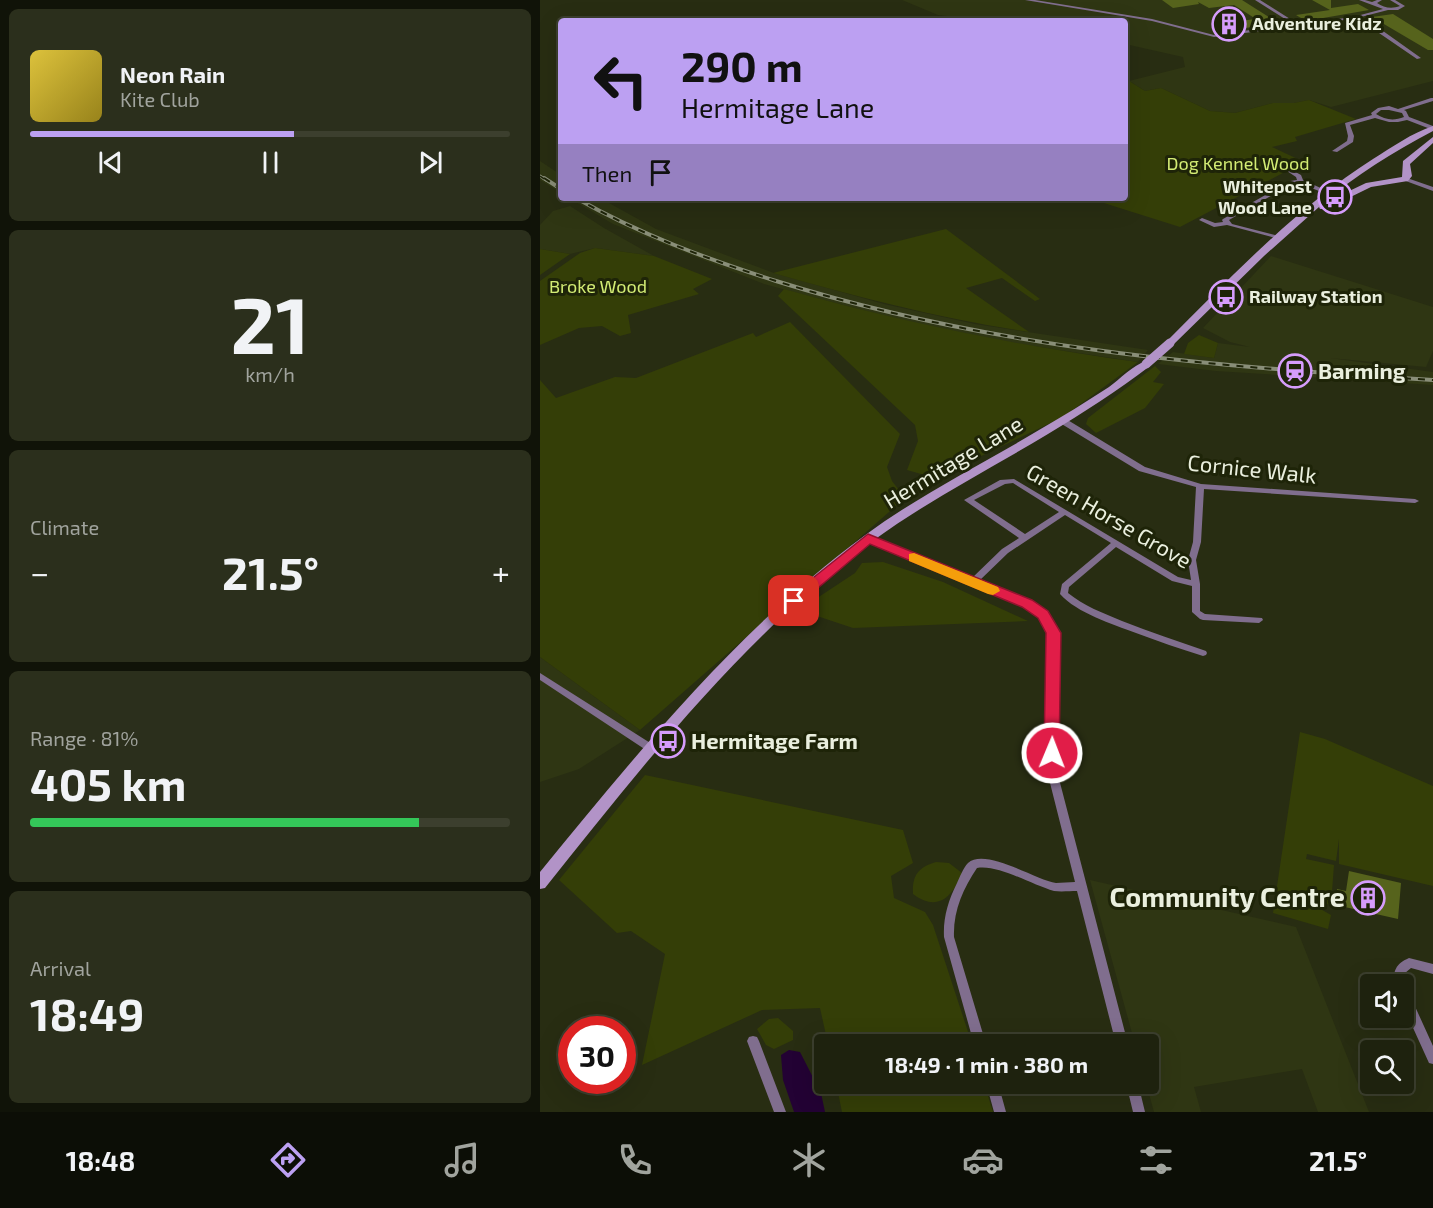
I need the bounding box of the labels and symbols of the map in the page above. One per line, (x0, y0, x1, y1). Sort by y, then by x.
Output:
building icon: Adventure Kidz (1211, 6, 1247, 42)
place label: Adventure Kidz (1252, 12, 1382, 34)
park label: Dog Kennel Wood (1166, 152, 1310, 174)
place label: Whitepost Wood Lane (1218, 175, 1313, 218)
bus stop icon: Whitepost Wood Lane (1317, 179, 1353, 215)
park label: Broke Wood (549, 275, 647, 297)
bus stop icon: Railway Station (1208, 279, 1244, 315)
place label: Railway Station (1249, 285, 1383, 307)
station icon: Barming (1277, 353, 1313, 389)
place label: Barming (1318, 357, 1406, 383)
street label: Hermitage Lane (878, 409, 1027, 513)
street label: Cornice Walk (1186, 448, 1318, 488)
street label: Green Horse Grove (1023, 457, 1196, 573)
pin (768, 575, 819, 626)
position arrow (1020, 721, 1084, 785)
bus stop icon: Hermitage Farm (650, 723, 686, 759)
place label: Hermitage Farm (691, 727, 858, 753)
place label: Community Centre (1109, 880, 1345, 913)
building icon: Community Centre (1350, 880, 1386, 916)
speed limit sign: 30 (558, 1016, 636, 1094)

